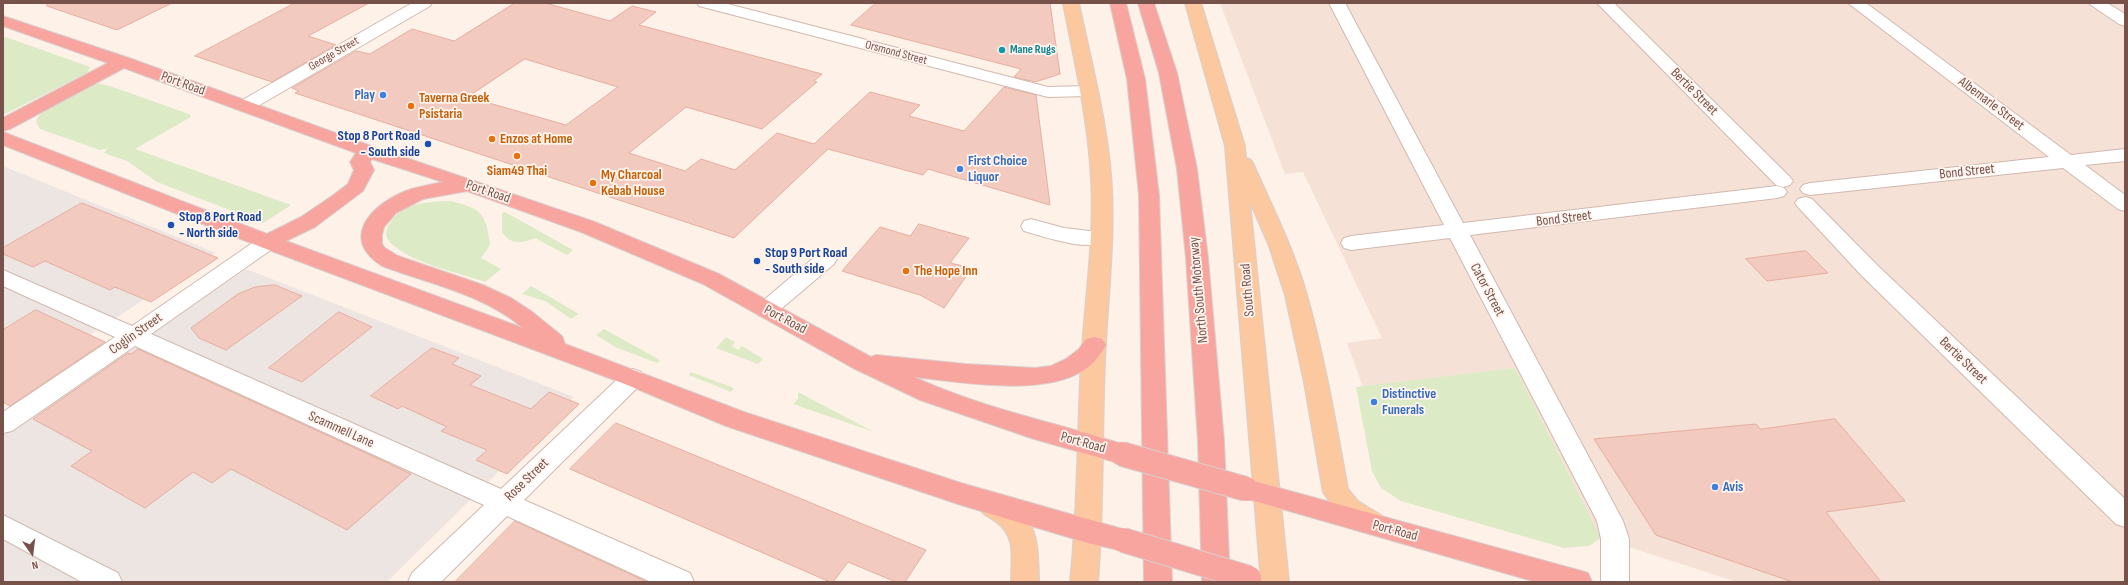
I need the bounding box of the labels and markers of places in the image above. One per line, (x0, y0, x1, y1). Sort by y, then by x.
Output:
place label: Mane Rugs (1010, 43, 1056, 57)
marker: Mane Rugs (997, 45, 1007, 55)
place label: Play (354, 87, 375, 103)
marker: Play (378, 90, 388, 100)
place label: Taverna Greek Psistaria (419, 90, 489, 122)
marker: Taverna Greek Psistaria (406, 101, 416, 111)
place label: Stop 8 Port Road - South side (338, 128, 420, 160)
place label: Enzos at Home (500, 131, 572, 147)
marker: Enzos at Home (487, 134, 497, 144)
marker: Stop 8 Port Road - South side (423, 139, 433, 149)
marker: Siam49 Thai (512, 151, 522, 161)
place label: First Choice Liquor (968, 153, 1027, 186)
place label: Siam49 Thai (487, 163, 547, 179)
marker: First Choice Liquor (955, 164, 965, 174)
place label: My Charcoal Kebab House (601, 167, 665, 200)
marker: My Charcoal Kebab House (588, 178, 598, 188)
place label: Stop 8 Port Road - North side (179, 209, 261, 242)
marker: Stop 8 Port Road - North side (166, 220, 176, 230)
place label: Stop 9 Port Road - South side (765, 245, 847, 278)
marker: Stop 9 Port Road - South side (752, 256, 762, 266)
place label: The Hope Inn (914, 263, 978, 279)
marker: The Hope Inn (901, 266, 911, 276)
place label: Distinctive Funerals (1382, 386, 1436, 418)
marker: Distinctive Funerals (1369, 397, 1379, 407)
place label: Avis (1723, 479, 1743, 495)
marker: Avis (1710, 482, 1720, 492)

